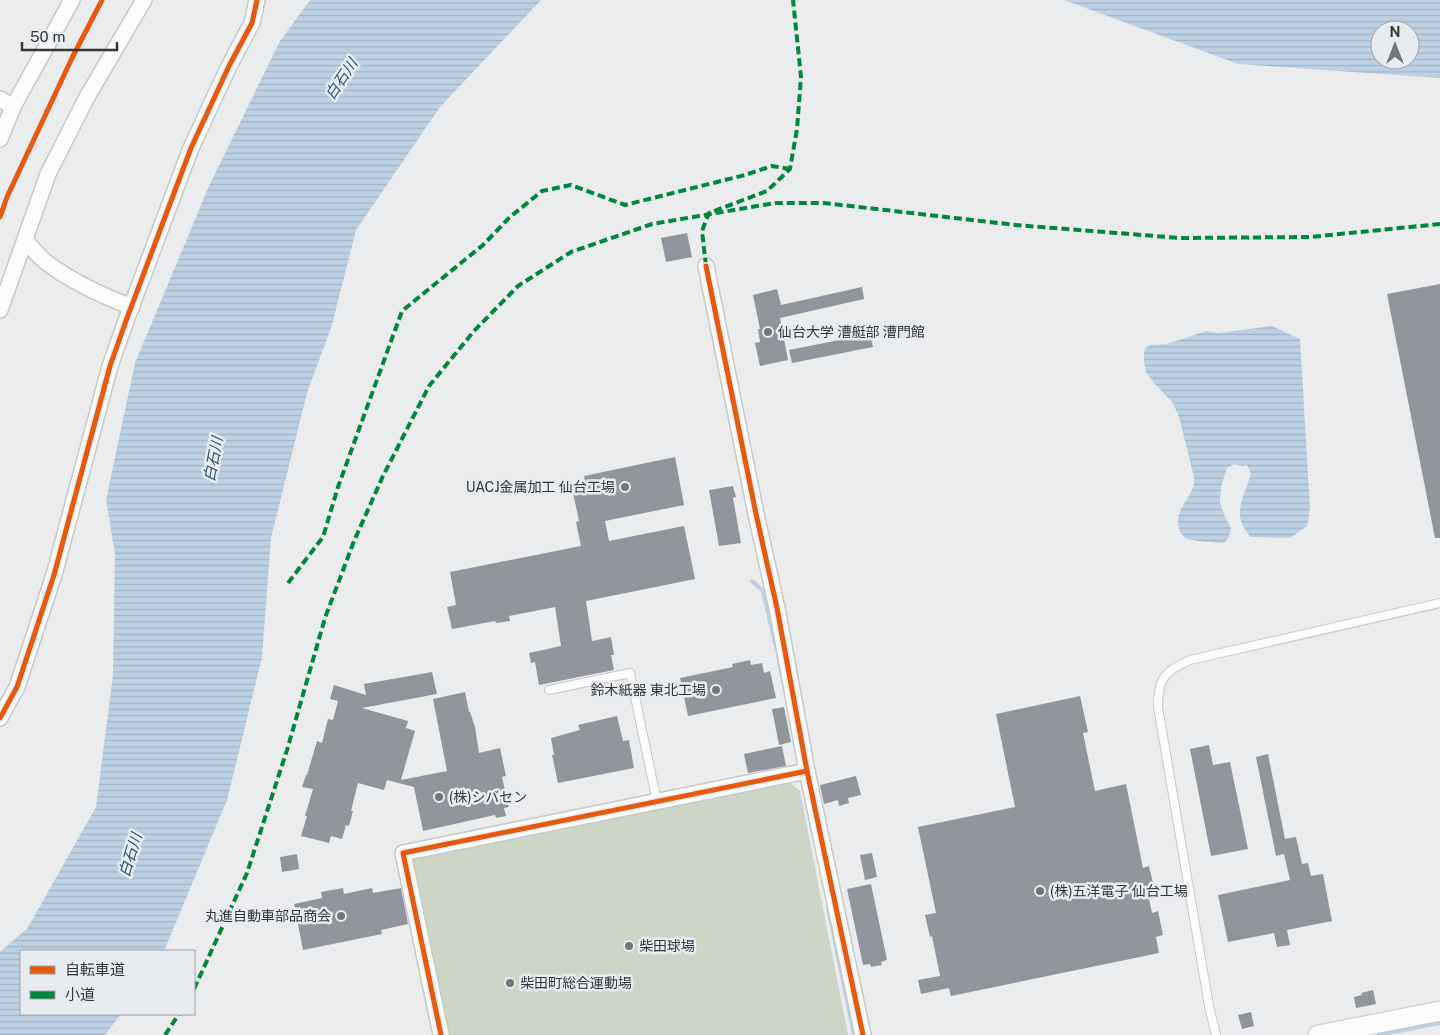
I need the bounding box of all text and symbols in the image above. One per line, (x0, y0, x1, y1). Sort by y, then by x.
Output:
scale bar (22, 20, 118, 52)
north arrow (1370, 20, 1420, 70)
text: N (1390, 24, 1400, 40)
text: 50 m (30, 28, 65, 45)
water label: 白石川 (321, 54, 362, 102)
place label: 仙台大学 漕艇部 漕門館 (778, 324, 925, 340)
marker: 仙台大学 漕艇部 漕門館 (762, 326, 774, 338)
water label: 白石川 (200, 433, 226, 483)
place label: UACJ金属加工 仙台工場 (466, 479, 615, 495)
marker: UACJ金属加工 仙台工場 (619, 481, 631, 493)
place label: 鈴木紙器 東北工場 (591, 682, 706, 698)
marker: 鈴木紙器 東北工場 (710, 684, 722, 696)
place label: (株)シバセン (449, 789, 527, 805)
marker: (株)シバセン (433, 791, 445, 803)
water label: 白石川 (115, 829, 145, 879)
place label: (株)五洋電子 仙台工場 (1050, 883, 1188, 899)
marker: (株)五洋電子 仙台工場 (1034, 885, 1046, 897)
place label: 丸進自動車部品商会 (205, 908, 331, 924)
marker: 丸進自動車部品商会 (335, 910, 347, 922)
place label: 柴田球場 (639, 938, 695, 954)
marker: 柴田球場 (623, 940, 635, 952)
legend (20, 950, 195, 1015)
text: 自転車道 (65, 961, 125, 978)
place label: 柴田町総合運動場 (520, 975, 632, 991)
marker: 柴田町総合運動場 (504, 977, 516, 989)
text: 小道 (65, 986, 95, 1003)

